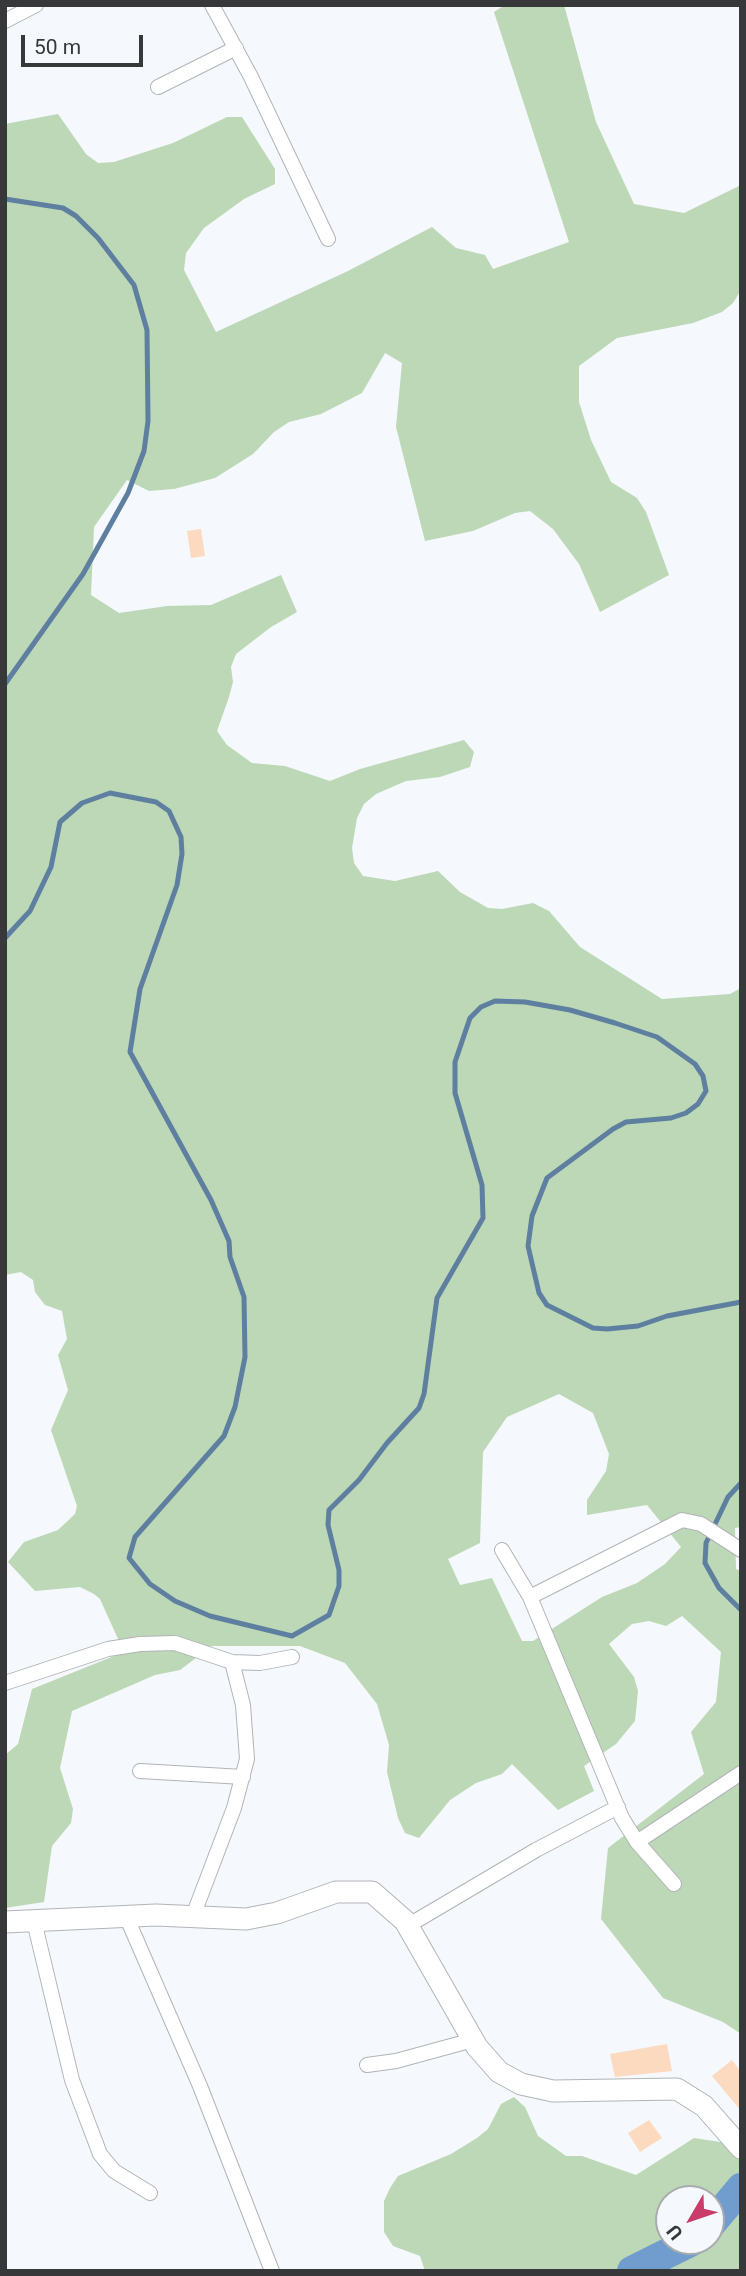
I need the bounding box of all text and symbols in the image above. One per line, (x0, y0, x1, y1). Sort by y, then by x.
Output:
scale bar (24, 21, 147, 65)
text: 50 m (34, 35, 81, 59)
north arrow (655, 2185, 725, 2255)
text: U (662, 2220, 688, 2244)

